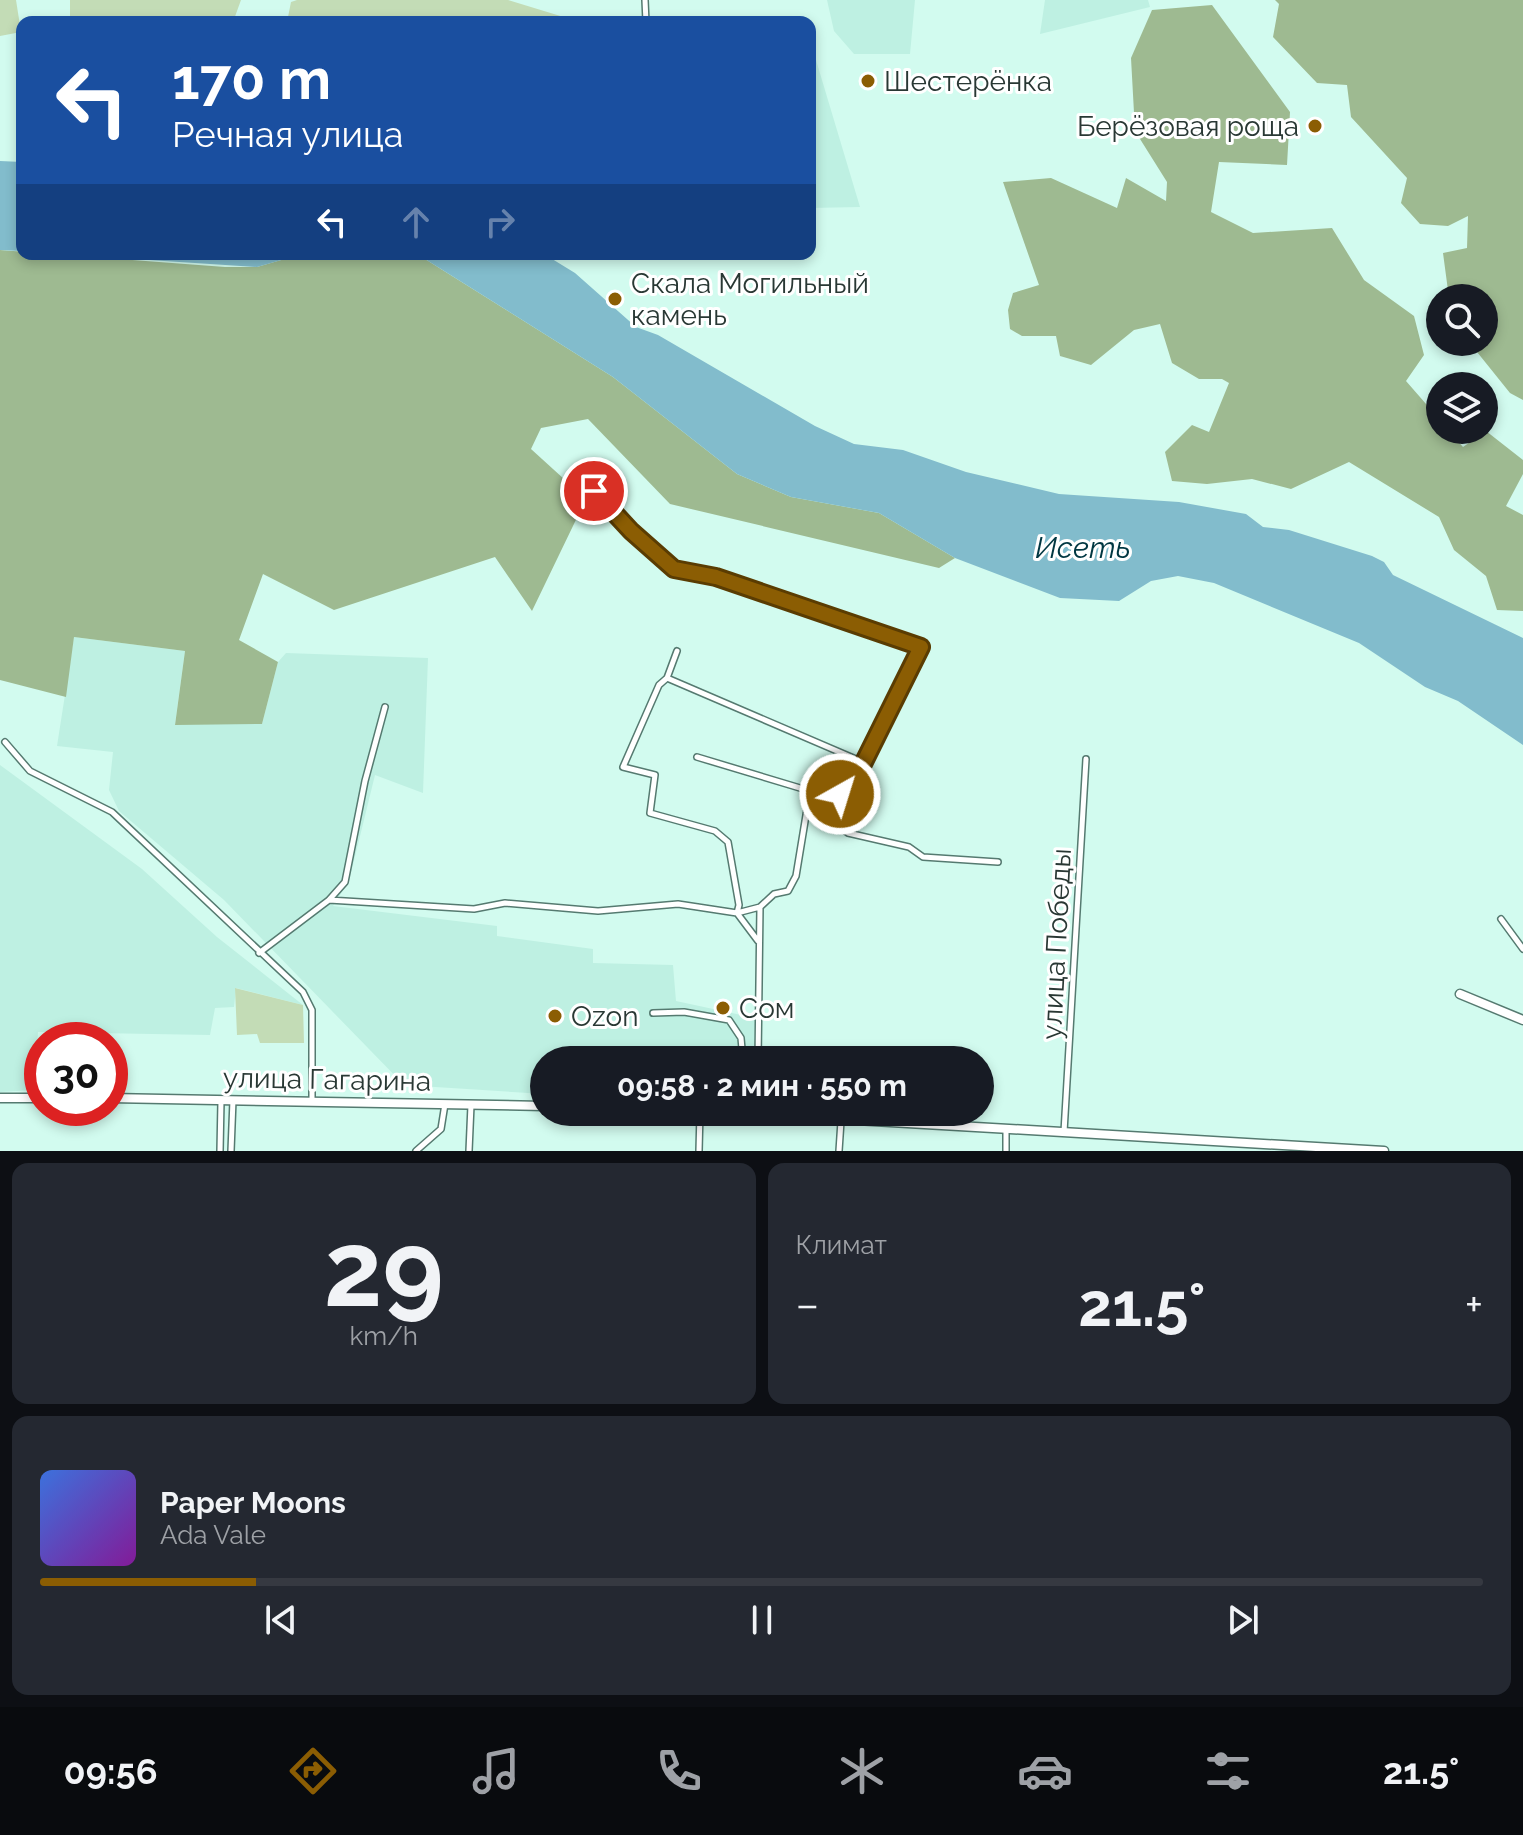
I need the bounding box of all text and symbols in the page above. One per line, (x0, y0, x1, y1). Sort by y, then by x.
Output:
text: 170 m (172, 46, 331, 112)
icon: left (40, 48, 144, 152)
place label: Шестерёнка (884, 65, 1052, 98)
marker: Шестерёнка (859, 72, 877, 90)
place label: Берёзовая роща (1077, 110, 1299, 143)
text: Речная улица (172, 113, 403, 155)
marker: Берёзовая роща (1306, 117, 1324, 135)
icon: left (310, 200, 354, 244)
icon: ahead (394, 200, 438, 244)
icon: right (478, 200, 522, 244)
place label: Скала Могильный камень (631, 267, 869, 332)
map controls (1426, 284, 1498, 444)
button: search (1426, 284, 1498, 356)
marker: Скала Могильный камень (606, 290, 624, 308)
button: layers (1426, 372, 1498, 444)
pin (560, 457, 628, 525)
icon: arrive (572, 469, 616, 513)
water label: Исеть (1035, 530, 1131, 565)
position arrow (798, 752, 882, 836)
street label: улица Победы (1035, 847, 1078, 1041)
place label: Сом (739, 992, 795, 1025)
marker: Сом (714, 999, 732, 1017)
place label: Ozon (571, 1000, 638, 1033)
marker: Ozon (546, 1007, 564, 1025)
speed limit sign: 30 (24, 1022, 128, 1126)
street label: улица Гагарина (223, 1061, 431, 1098)
text: 09:58 · 2 мин · 550 m (617, 1068, 907, 1103)
text: 29 (324, 1208, 444, 1330)
text: Климат (796, 1230, 887, 1260)
text: 21.5° (1078, 1270, 1206, 1340)
text: − (796, 1279, 819, 1330)
text: + (1465, 1279, 1483, 1330)
text: km/h (349, 1321, 418, 1351)
text: Paper Moons (160, 1485, 346, 1520)
text: Ada Vale (160, 1520, 266, 1550)
icon: previous (259, 1598, 303, 1642)
icon: pause (740, 1598, 784, 1642)
icon: next (1221, 1598, 1265, 1642)
icon: directions (285, 1743, 341, 1799)
icon: music (468, 1743, 524, 1799)
icon: phone (651, 1743, 707, 1799)
icon: climate (834, 1743, 890, 1799)
icon: car (1017, 1743, 1073, 1799)
icon: filters (1200, 1743, 1256, 1799)
text: 09:56 (64, 1750, 158, 1792)
text: 21.5° (1383, 1750, 1459, 1792)

